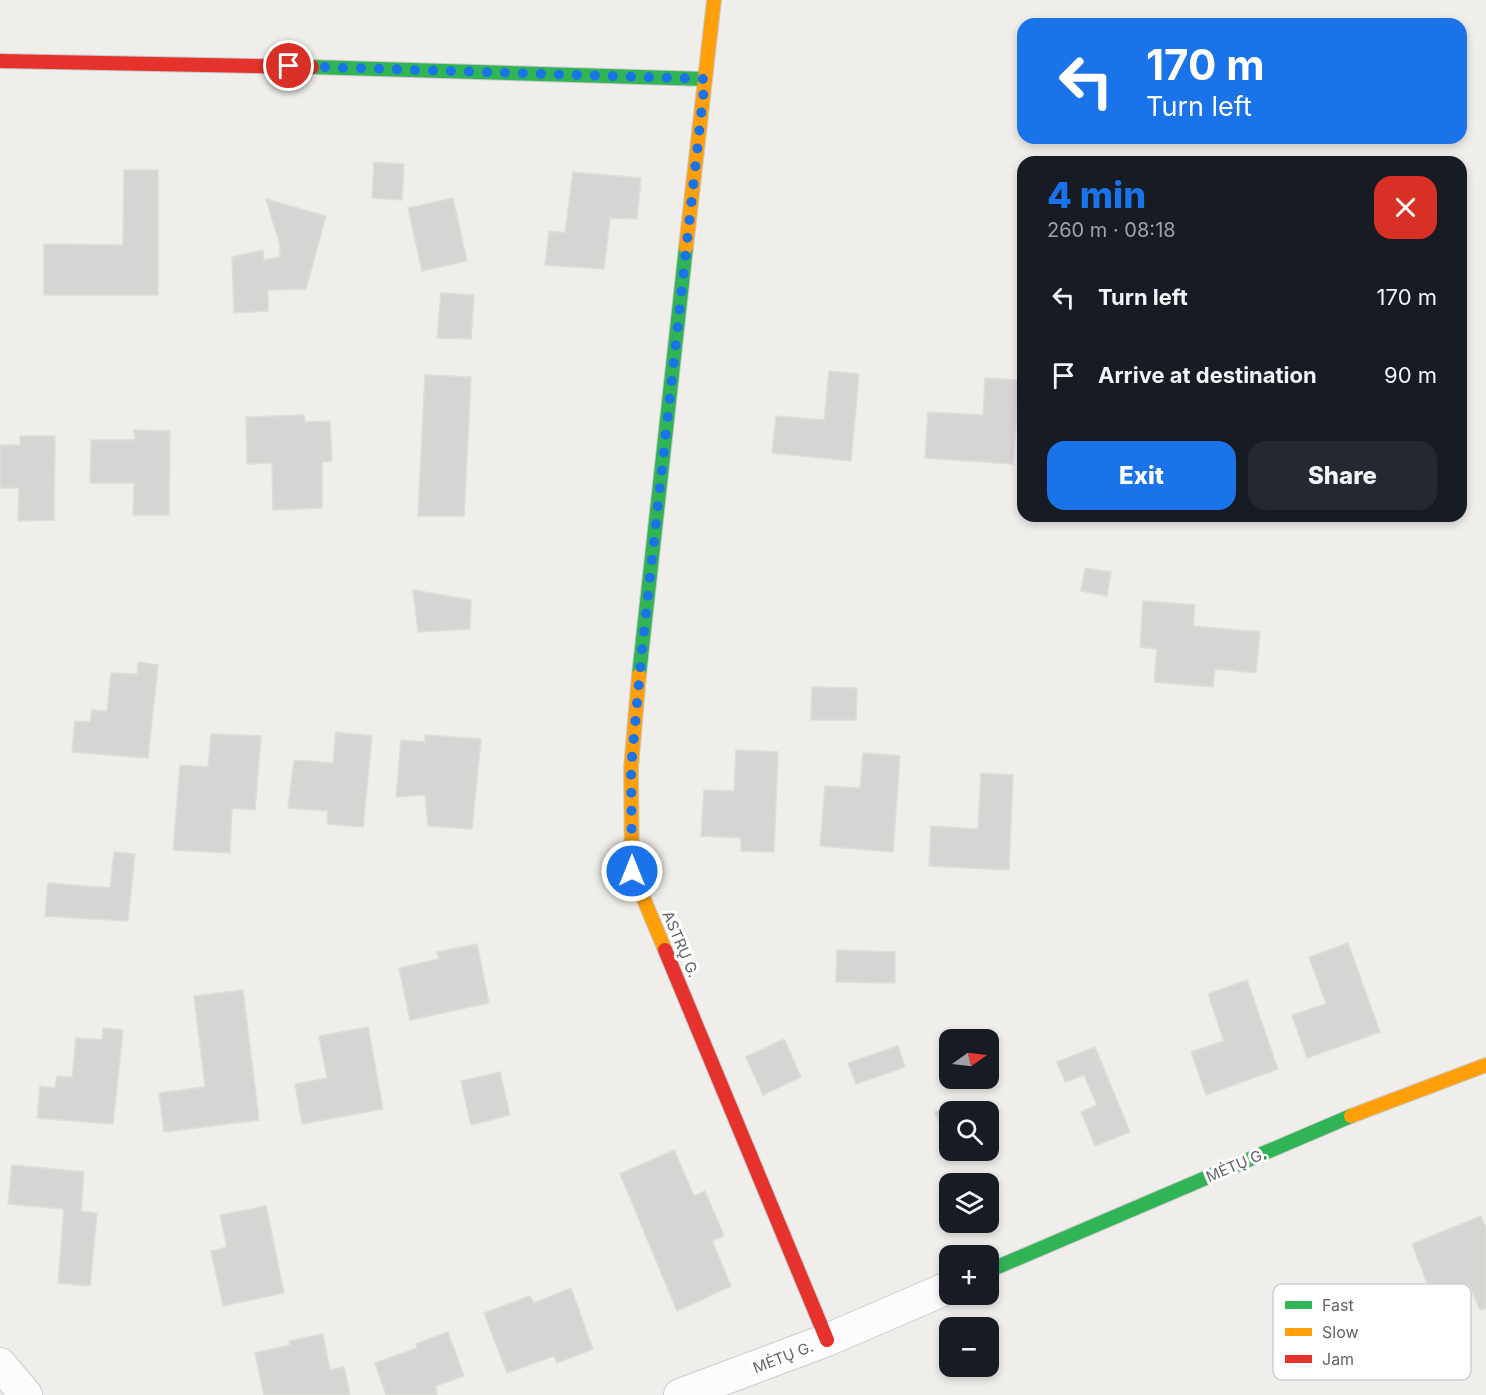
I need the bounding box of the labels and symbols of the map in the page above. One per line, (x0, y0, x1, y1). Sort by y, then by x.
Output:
pin (263, 40, 314, 91)
position arrow (600, 839, 664, 903)
street label: ASTRŲ G. (659, 908, 703, 980)
north arrow (939, 1029, 999, 1089)
street label: MĖTŲ G. (1203, 1144, 1269, 1186)
legend (1273, 1284, 1471, 1380)
text: Fast (1322, 1295, 1354, 1315)
text: Slow (1322, 1322, 1359, 1342)
street label: MĖTŲ G. (750, 1337, 816, 1377)
text: Jam (1322, 1349, 1354, 1369)

